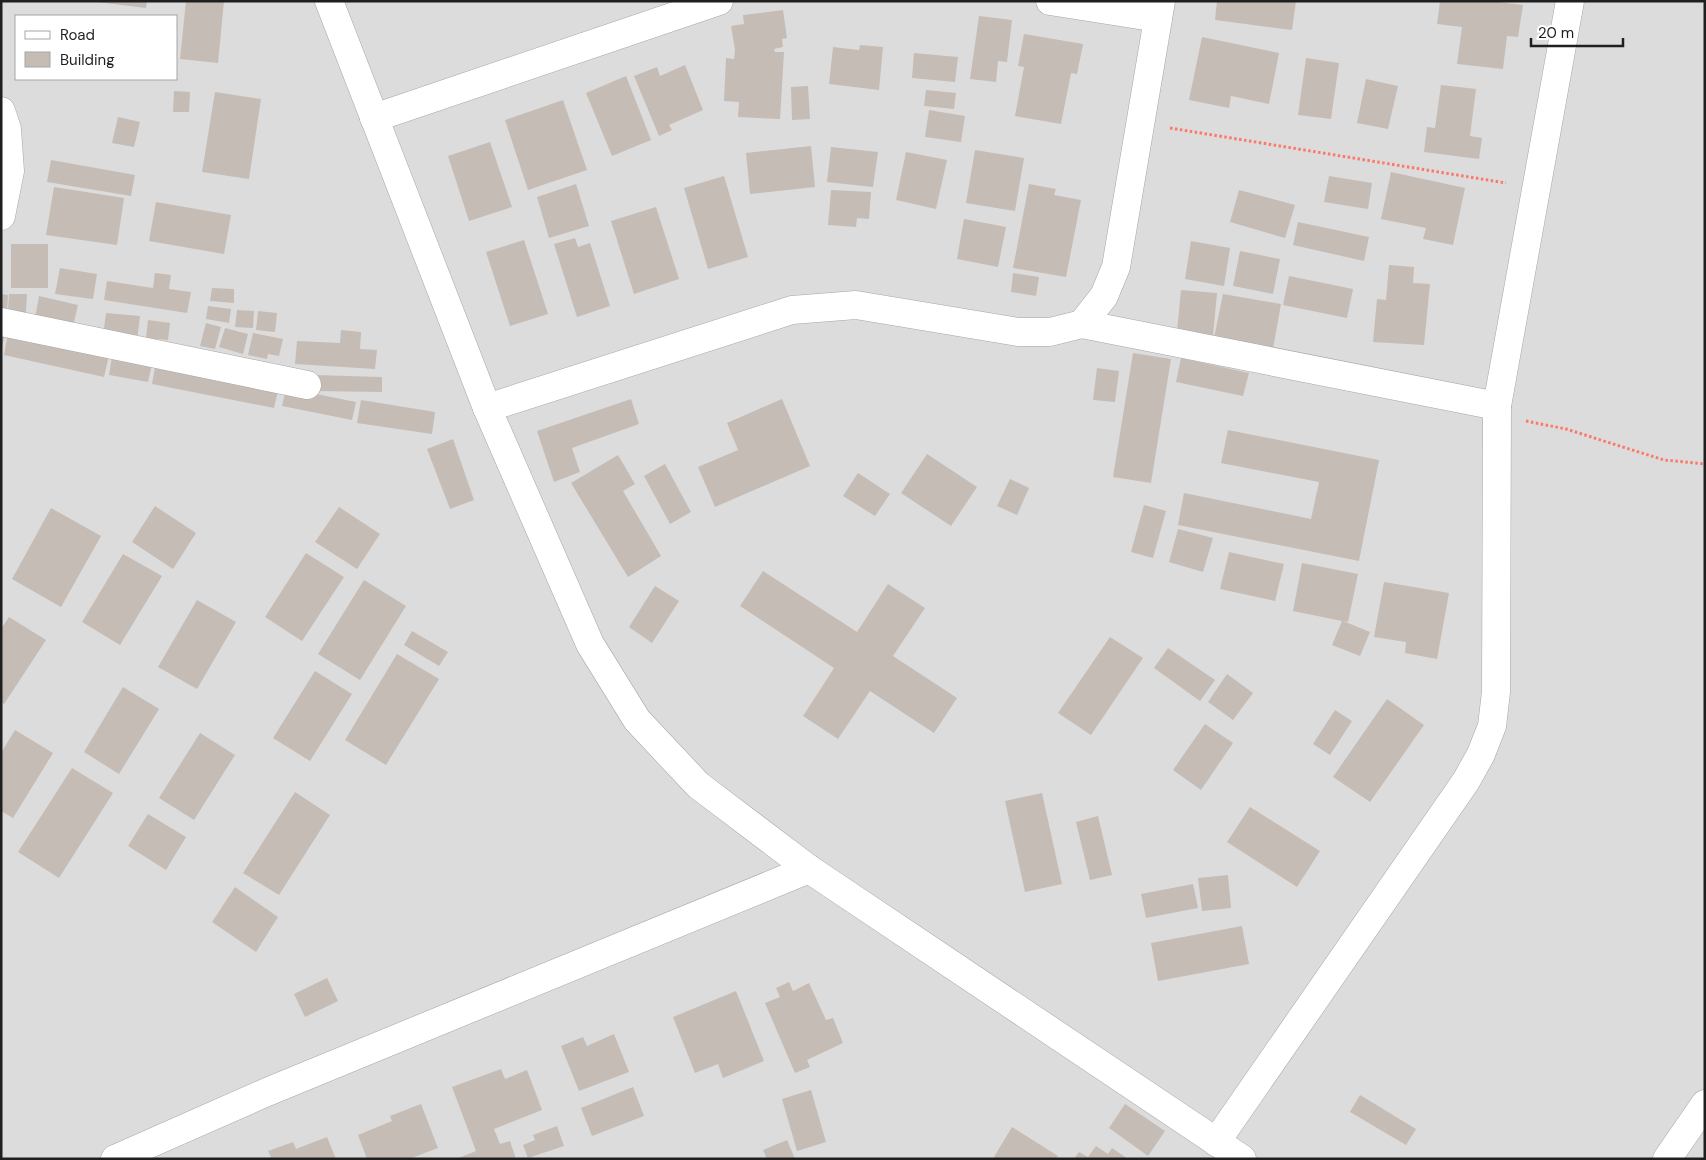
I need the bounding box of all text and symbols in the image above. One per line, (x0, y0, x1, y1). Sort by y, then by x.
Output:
legend (15, 15, 178, 80)
scale bar (1531, 15, 1624, 47)
text: 20 m (1538, 23, 1574, 43)
text: Road (60, 25, 95, 45)
text: Building (60, 50, 115, 70)

